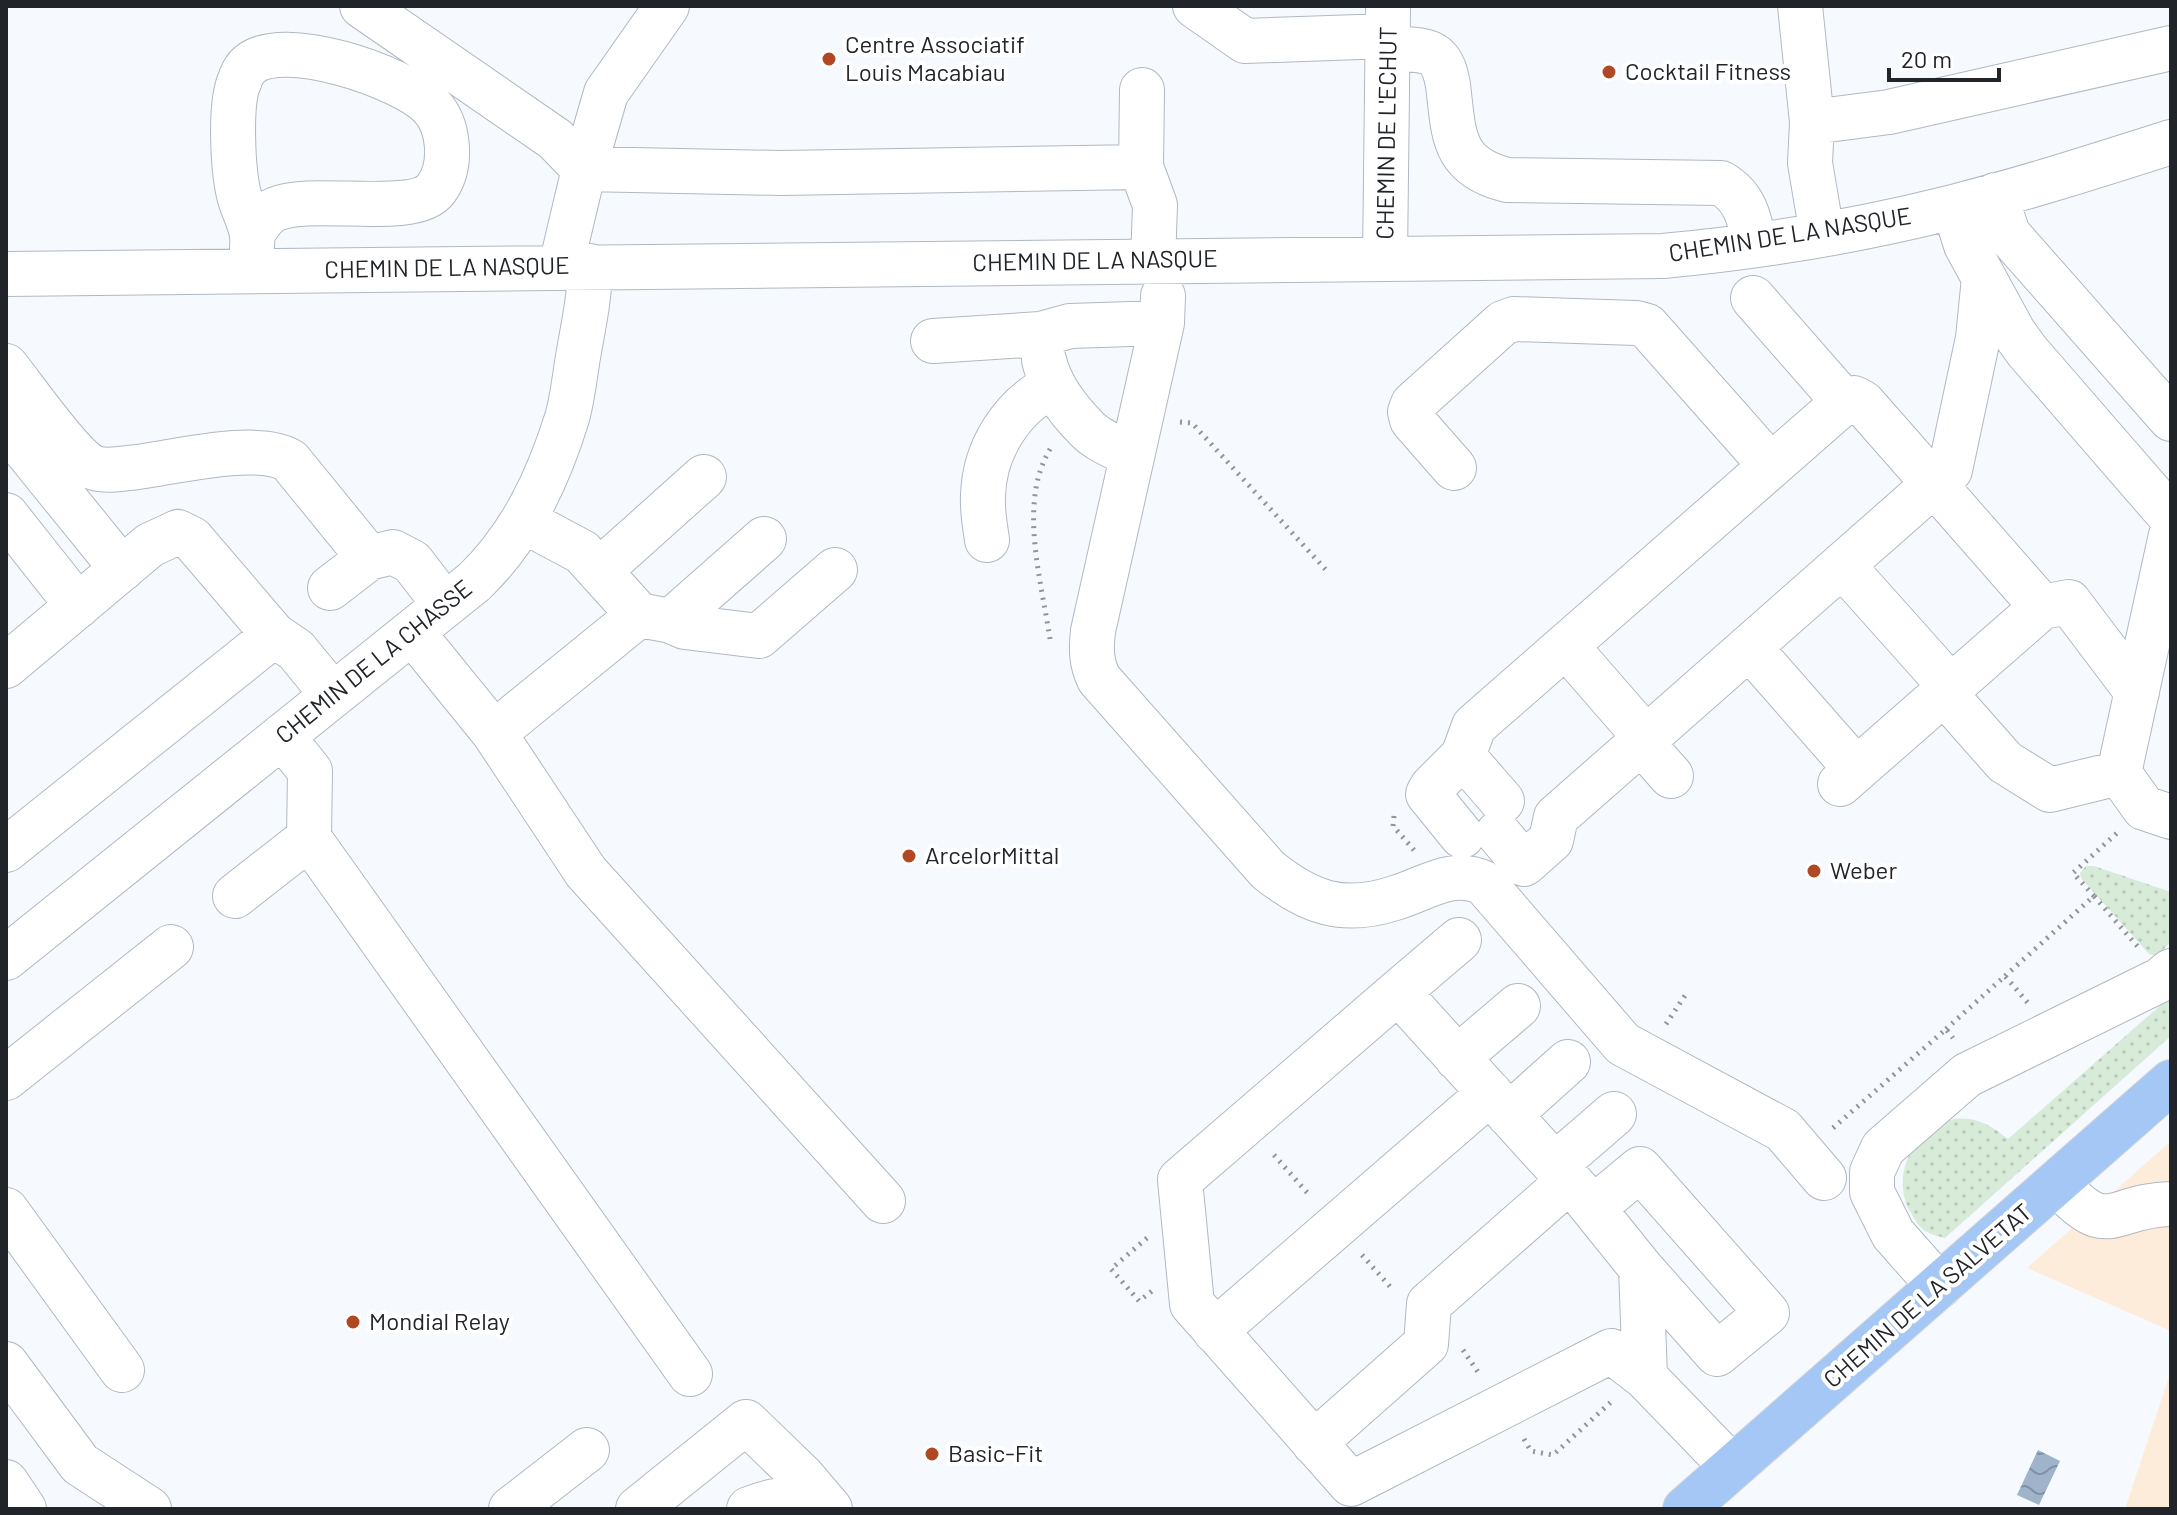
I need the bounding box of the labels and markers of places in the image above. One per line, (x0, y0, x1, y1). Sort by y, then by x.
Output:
place label: Centre Associatif Louis Macabiau (845, 29, 1025, 86)
marker: Centre Associatif Louis Macabiau (820, 50, 838, 68)
place label: Cocktail Fitness (1625, 56, 1791, 85)
marker: Cocktail Fitness (1600, 63, 1618, 81)
place label: ArcelorMittal (925, 840, 1059, 869)
marker: ArcelorMittal (900, 847, 918, 865)
place label: Weber (1830, 855, 1897, 884)
marker: Weber (1805, 862, 1823, 880)
place label: Mondial Relay (369, 1306, 510, 1335)
marker: Mondial Relay (344, 1313, 362, 1331)
place label: Basic-Fit (948, 1438, 1043, 1467)
marker: Basic-Fit (923, 1445, 941, 1463)

